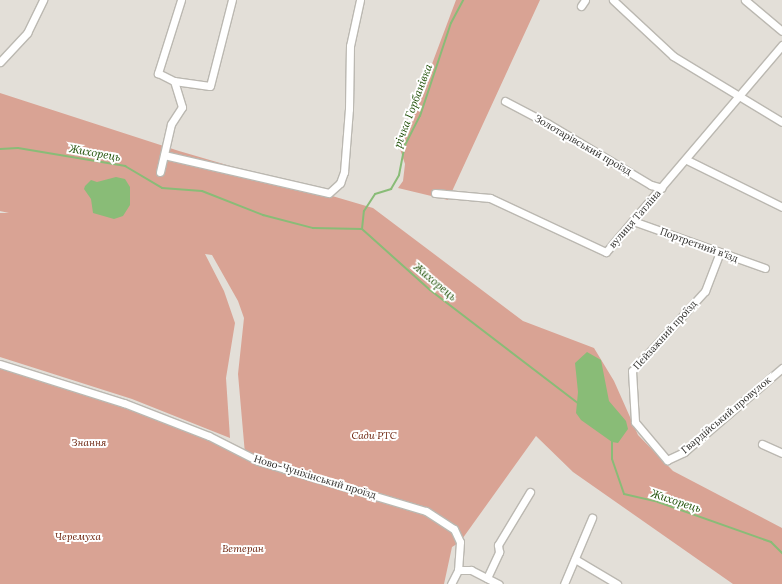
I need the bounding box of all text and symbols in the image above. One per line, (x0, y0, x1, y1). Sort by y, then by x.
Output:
water label: річка Горбанівка (391, 62, 435, 150)
street label: Золотарівський проїзд (532, 112, 634, 178)
water label: Жихорець (68, 142, 122, 164)
street label: вулиця Татліна (606, 187, 664, 251)
street label: Портретний в'їзд (658, 225, 740, 265)
water label: Жихорець (411, 260, 459, 304)
street label: Пейзажний проїзд (631, 298, 699, 372)
street label: Гвардійський провулок (679, 374, 773, 456)
park label: Сади РТС (351, 430, 397, 442)
park label: Знання (72, 437, 106, 449)
street label: Ново-Чуніхінський проїзд (252, 453, 378, 501)
water label: Жихорець (649, 487, 703, 515)
park label: Черемуха (55, 531, 101, 543)
park label: Ветеран (222, 543, 264, 555)

